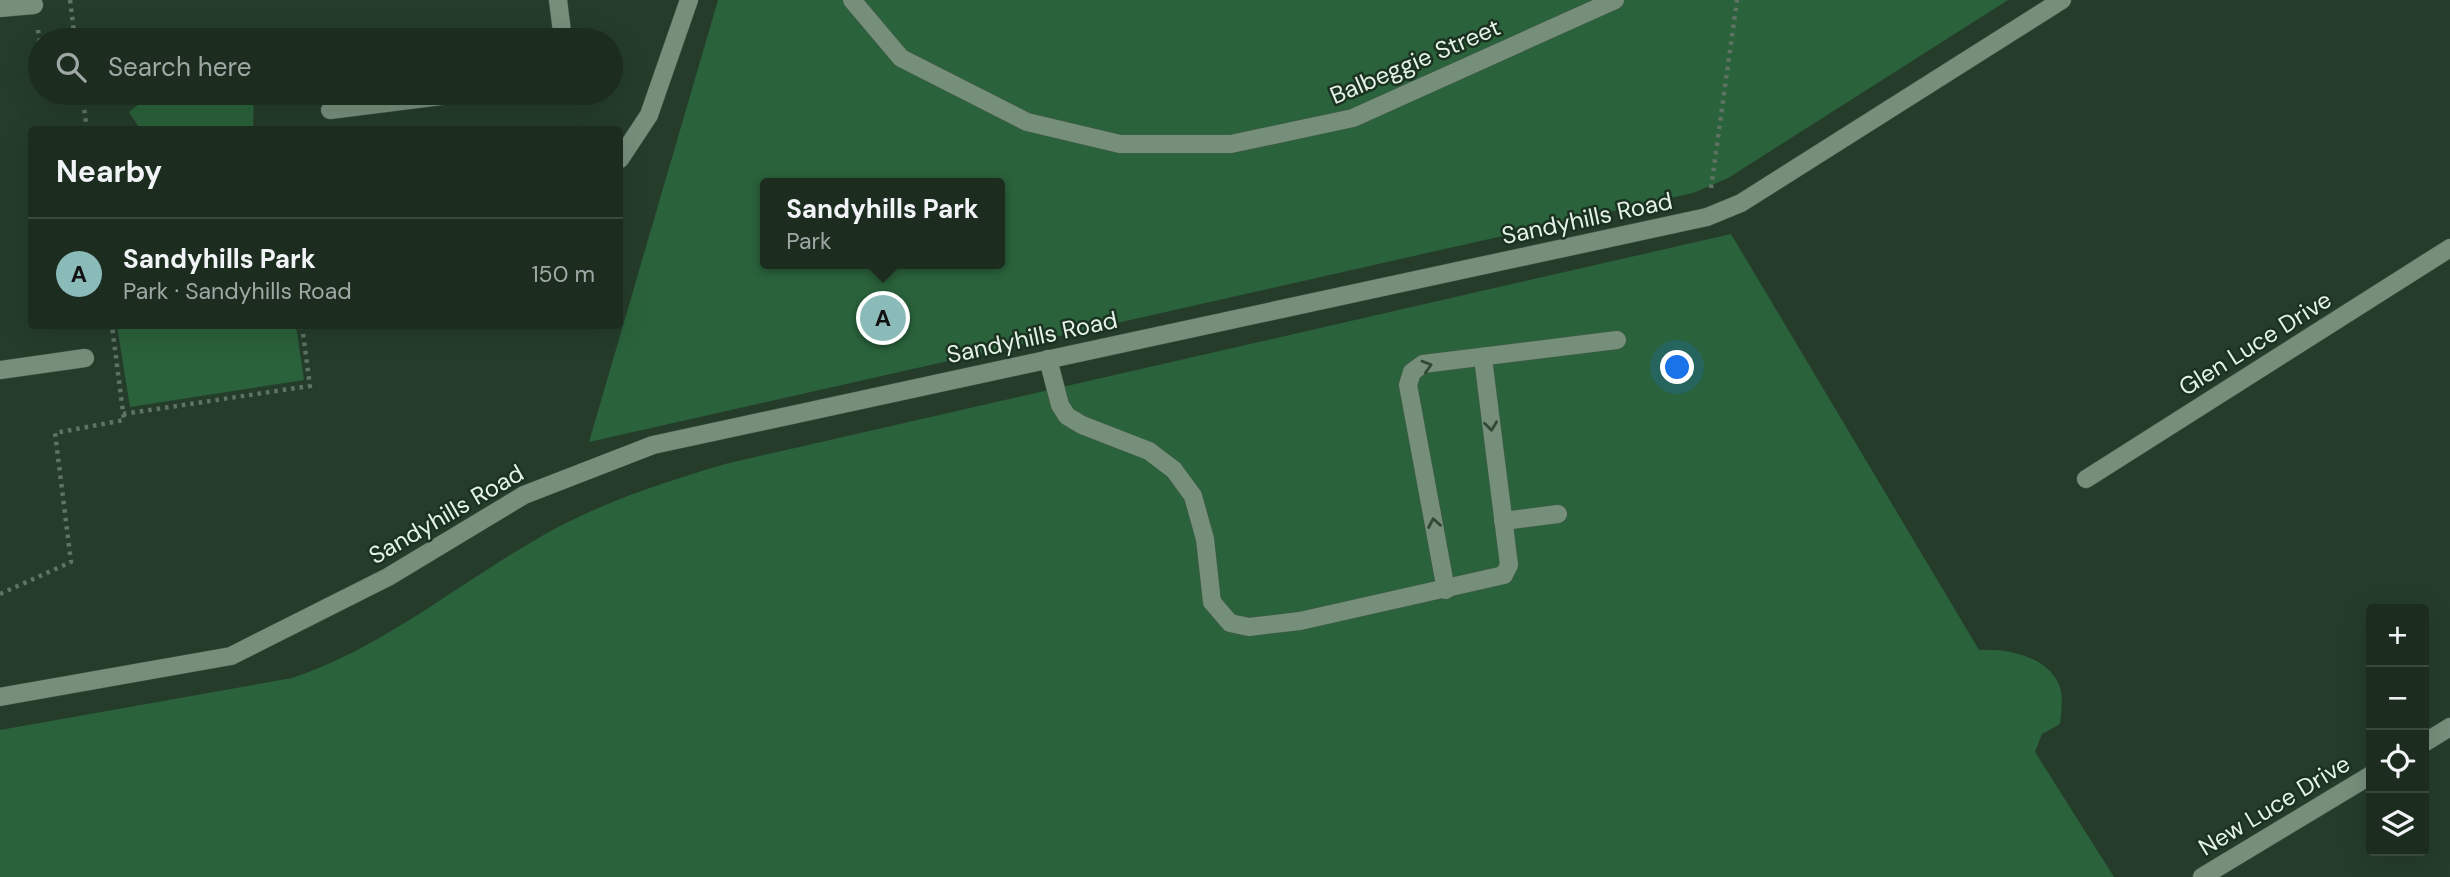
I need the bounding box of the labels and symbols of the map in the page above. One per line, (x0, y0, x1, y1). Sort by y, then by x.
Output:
street label: Balbeggie Street (1325, 11, 1505, 111)
street label: Sandyhills Road (1499, 185, 1675, 251)
street label: Glen Luce Drive (2173, 284, 2337, 402)
pin: A (860, 292, 906, 344)
street label: Sandyhills Road (944, 304, 1120, 370)
your location (1660, 350, 1694, 384)
one-way arrow (1420, 360, 1432, 374)
one-way arrow (1484, 420, 1499, 431)
street label: Sandyhills Road (363, 457, 529, 571)
one-way arrow (1427, 517, 1442, 529)
street label: New Luce Drive (2193, 748, 2355, 862)

